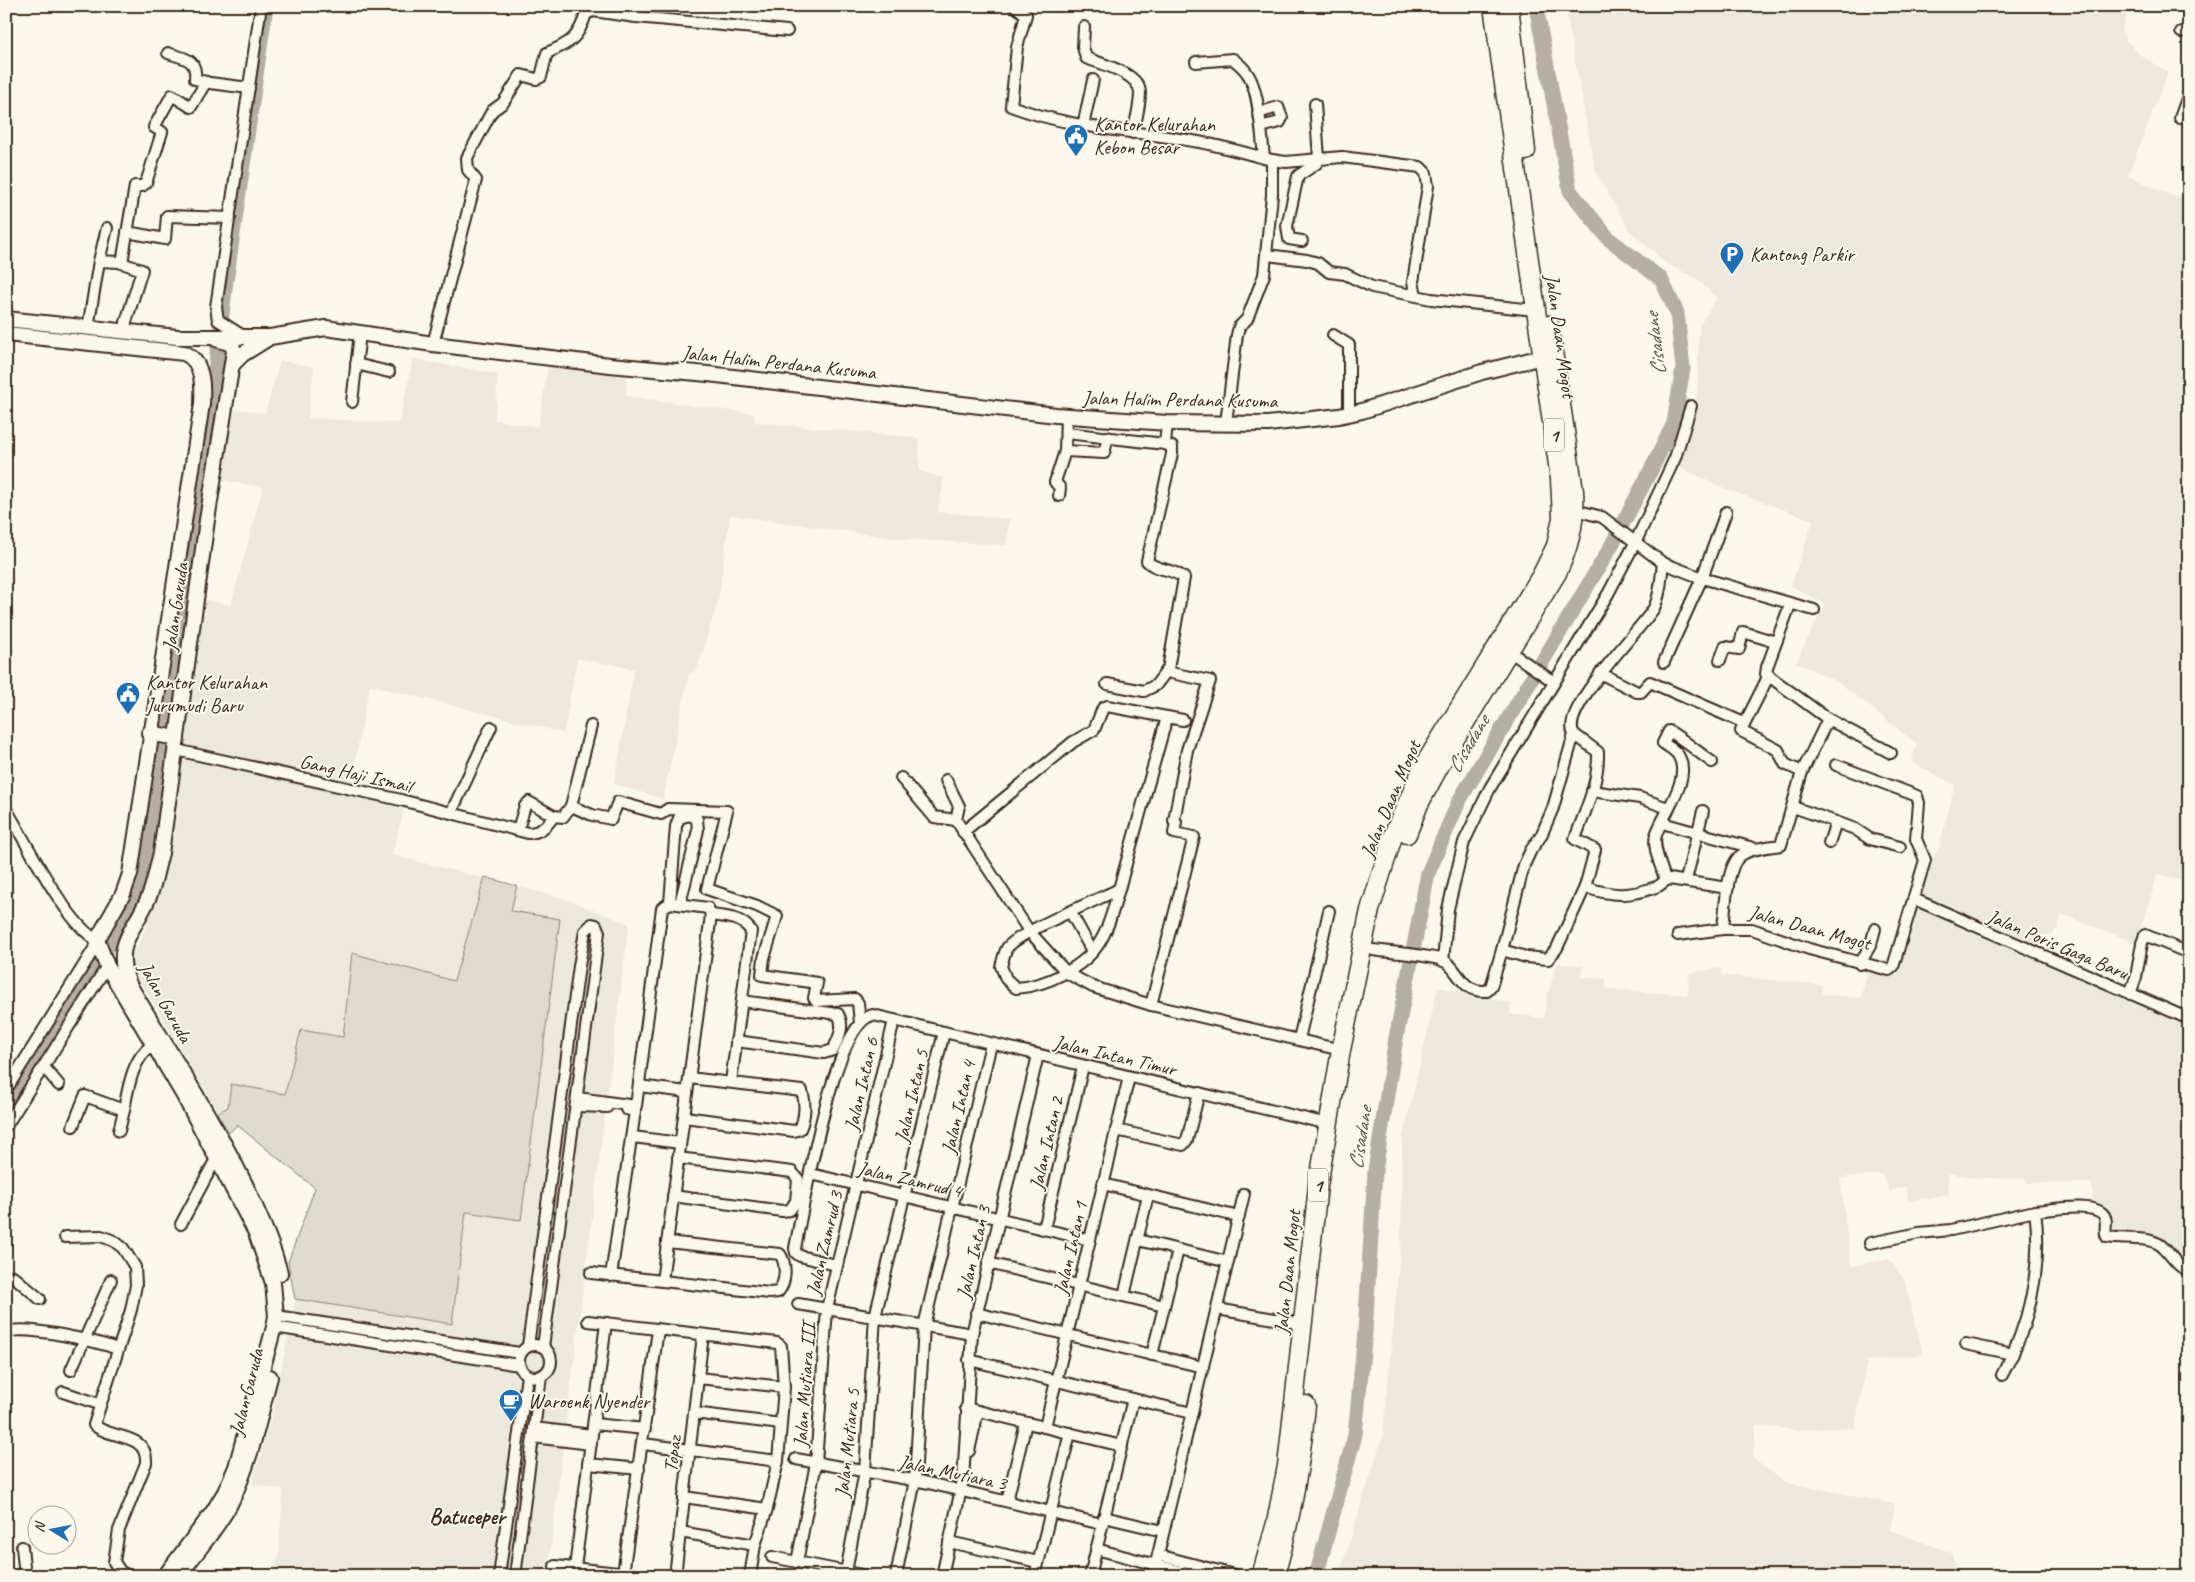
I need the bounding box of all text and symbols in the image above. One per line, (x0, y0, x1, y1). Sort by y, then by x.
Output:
place label: Kantor Kelurahan Kebon Besar (1094, 112, 1216, 160)
public building icon: Kantor Kelurahan Kebon Besar (1063, 123, 1089, 157)
parking icon: Kantong Parkir (1719, 241, 1745, 275)
place label: Kantong Parkir (1750, 242, 1855, 267)
street label: Jalan Daan Mogot (1539, 272, 1582, 402)
water label: Cisadane (1638, 308, 1672, 377)
street label: Jalan Halim Perdana Kusuma (680, 340, 878, 385)
street label: Jalan Halim Perdana Kusuma (1081, 385, 1279, 414)
road number: 1 (1544, 418, 1564, 452)
street label: Jalan Garuda (157, 560, 194, 654)
place label: Kantor Kelurahan Jurumudi Baru (145, 670, 268, 718)
public building icon: Kantor Kelurahan Jurumudi Baru (115, 681, 141, 715)
water label: Cisadane (1441, 708, 1497, 778)
street label: Jalan Daan Mogot (1354, 735, 1427, 862)
street label: Gang Haji Ismail (297, 748, 418, 799)
street label: Jalan Daan Mogot (1746, 899, 1876, 956)
street label: Jalan Poris Gaga Baru (1983, 903, 2133, 986)
street label: Jalan Garuda (133, 957, 199, 1049)
street label: Jalan Intan Timur (1051, 1029, 1180, 1082)
street label: Jalan Intan 6 (838, 1034, 885, 1134)
street label: Jalan Intan 5 (888, 1046, 935, 1146)
street label: Jalan Intan 4 (935, 1056, 982, 1157)
street label: Jalan Intan 2 (1023, 1092, 1070, 1193)
water label: Cisadane (1342, 1102, 1378, 1171)
street label: Jalan Zamrud 4 (854, 1155, 966, 1204)
road number: 1 (1308, 1168, 1328, 1202)
street label: Jalan Zamrud 3 (800, 1187, 849, 1299)
street label: Jalan Intan 1 (1047, 1198, 1094, 1298)
street label: Jalan Intan 3 (950, 1201, 997, 1302)
street label: Jalan Daan Mogot (1268, 1206, 1307, 1336)
street label: Jalan Mutiara III (788, 1318, 822, 1449)
street label: Jalan Garuda (223, 1344, 270, 1439)
street label: Jalan Mutiara 5 (829, 1386, 866, 1500)
cafe icon: Waroenk Nyender (498, 1388, 524, 1422)
place label: Waroenk Nyender (528, 1389, 651, 1414)
street label: Topaz (658, 1433, 687, 1474)
street label: Jalan Mutiara 3 (896, 1449, 1011, 1496)
district label: Batuceper (429, 1503, 508, 1531)
north arrow (28, 1504, 78, 1554)
text: N (31, 1520, 49, 1534)

